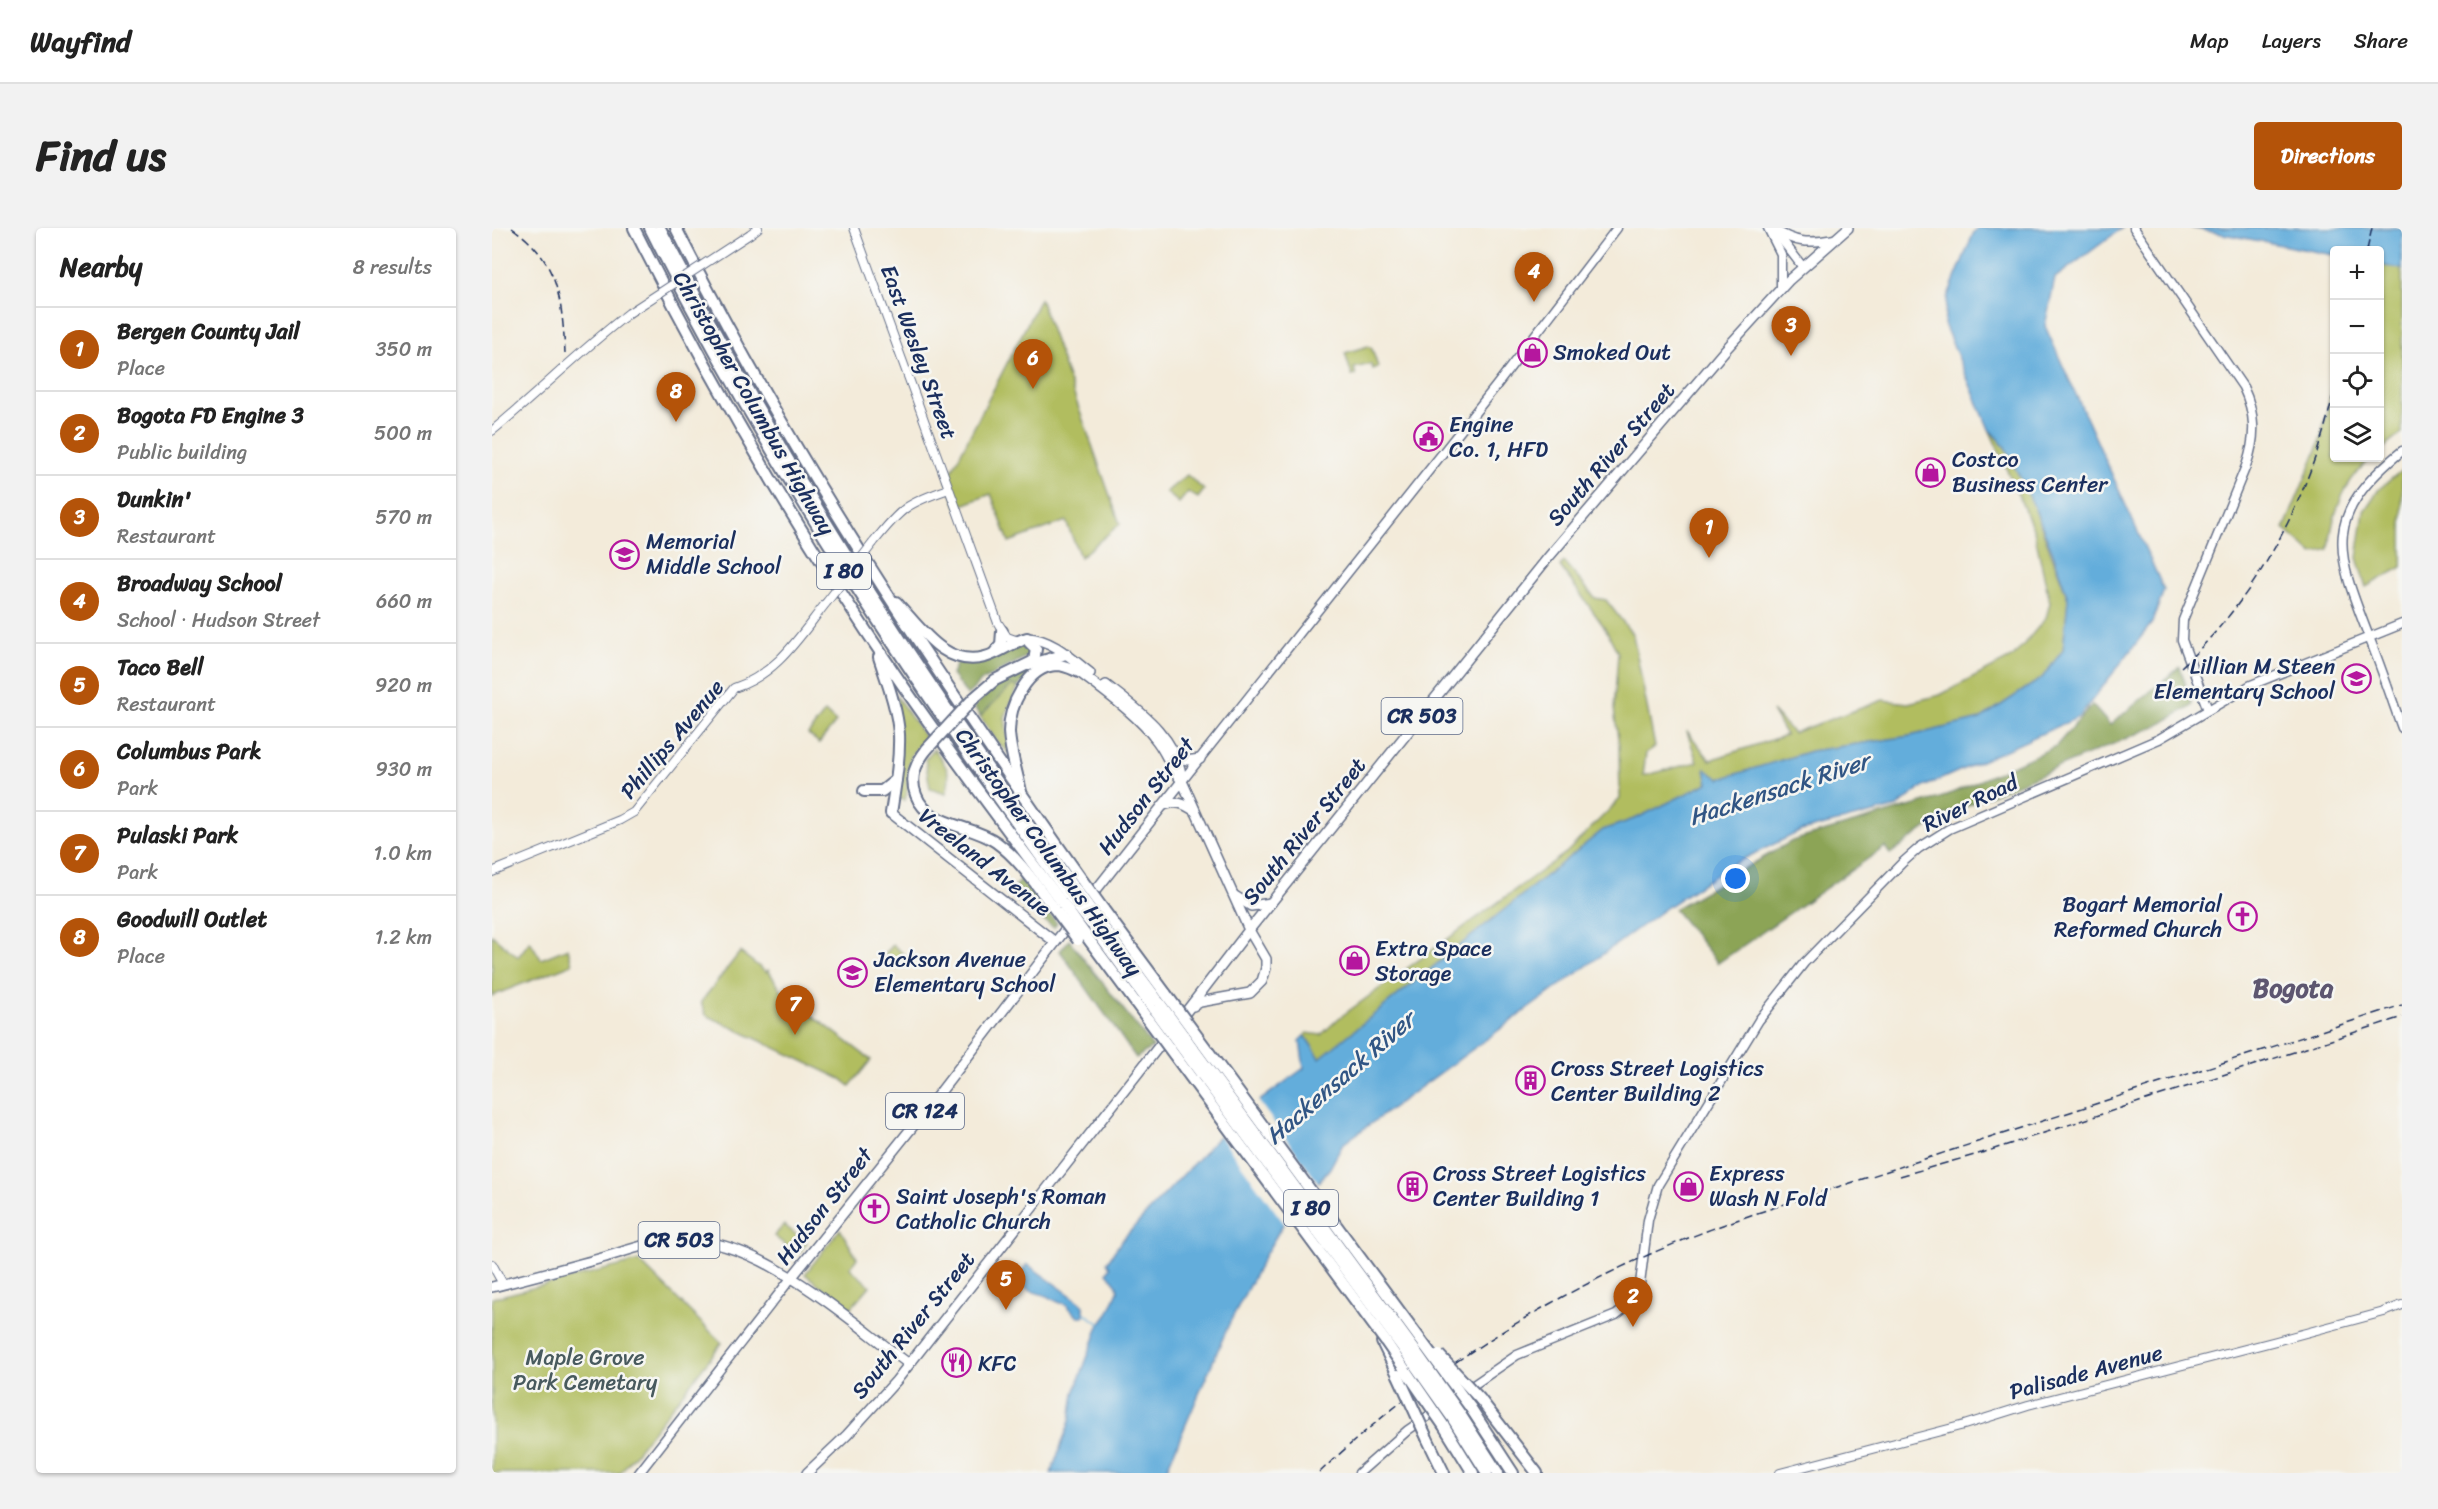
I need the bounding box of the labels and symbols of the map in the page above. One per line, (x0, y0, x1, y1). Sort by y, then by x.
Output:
pin: 4 (1514, 253, 1554, 302)
street label: East Wesley Street (869, 259, 969, 445)
street label: Christopher Columbus Highway (662, 263, 846, 543)
pin: 3 (1772, 306, 1810, 356)
place label: Smoked Out (1553, 333, 1671, 372)
shop icon: Smoked Out (1516, 336, 1548, 368)
pin: 6 (1014, 340, 1052, 389)
pin: 8 (656, 372, 696, 422)
street label: South River Street (1537, 373, 1685, 535)
place label: Engine Co. 1, HFD (1449, 405, 1548, 469)
public building icon: Engine Co. 1, HFD (1412, 421, 1444, 453)
place label: Costco Business Center (1952, 440, 2109, 504)
shop icon: Costco Business Center (1915, 456, 1947, 488)
pin: 1 (1690, 508, 1728, 558)
place label: Memorial Middle School (646, 522, 782, 586)
school or university icon: Memorial Middle School (609, 538, 641, 570)
road number: I 80 (817, 553, 871, 589)
place label: Lillian M Steen Elementary School (2153, 647, 2336, 711)
school or university icon: Lillian M Steen Elementary School (2340, 663, 2372, 695)
street label: Phillips Avenue (610, 670, 734, 808)
road number: CR 503 (1382, 698, 1462, 734)
street label: Christopher Columbus Highway (945, 719, 1153, 985)
street label: Hudson Street (1087, 727, 1206, 864)
water label: Hackensack River (1683, 739, 1879, 838)
street label: South River Street (1232, 748, 1376, 914)
street label: River Road (1915, 762, 2026, 843)
street label: Vreeland Avenue (910, 797, 1060, 927)
your location (1721, 864, 1750, 893)
place label: Bogart Memorial Reformed Church (2054, 885, 2223, 949)
church icon: Bogart Memorial Reformed Church (2227, 901, 2259, 933)
place label: Extra Space Storage (1375, 929, 1492, 993)
place label: Jackson Avenue Elementary School (873, 940, 1056, 1004)
shop icon: Extra Space Storage (1338, 945, 1370, 977)
school or university icon: Jackson Avenue Elementary School (837, 956, 869, 988)
district label: Bogota (2253, 965, 2334, 1011)
pin: 7 (776, 986, 814, 1035)
water label: Hackensack River (1255, 998, 1428, 1155)
place label: Cross Street Logistics Center Building 2 (1551, 1049, 1765, 1113)
building icon: Cross Street Logistics Center Building 2 (1514, 1065, 1546, 1097)
road number: CR 124 (886, 1093, 964, 1129)
street label: Hudson Street (765, 1137, 884, 1274)
place label: Cross Street Logistics Center Building 1 (1433, 1154, 1647, 1218)
place label: Express Wash N Fold (1709, 1154, 1828, 1218)
building icon: Cross Street Logistics Center Building 1 (1396, 1170, 1428, 1202)
shop icon: Express Wash N Fold (1672, 1170, 1704, 1202)
place label: Saint Joseph's Roman Catholic Church (896, 1177, 1106, 1241)
road number: I 80 (1284, 1190, 1338, 1226)
church icon: Saint Joseph's Roman Catholic Church (859, 1193, 891, 1225)
road number: CR 503 (638, 1222, 720, 1258)
street label: South River Street (841, 1242, 985, 1408)
pin: 5 (986, 1260, 1026, 1310)
pin: 2 (1614, 1278, 1652, 1327)
street label: Palisade Avenue (2005, 1333, 2167, 1411)
park label: Maple Grove Park Cemetary (513, 1338, 658, 1402)
place label: KFC (978, 1344, 1017, 1383)
restaurant icon: KFC (941, 1347, 973, 1379)

